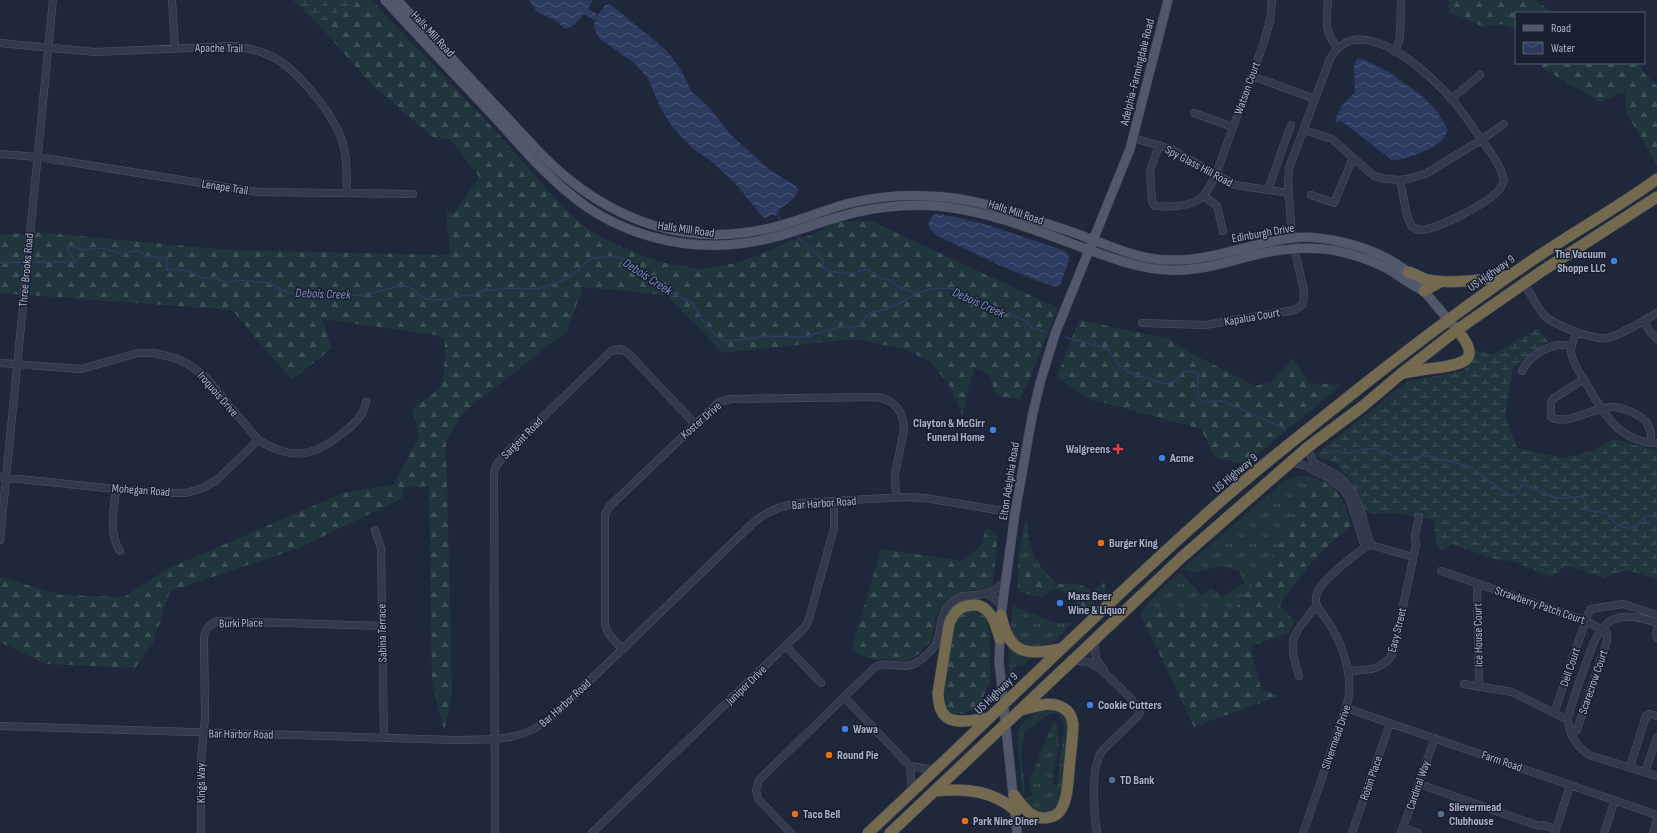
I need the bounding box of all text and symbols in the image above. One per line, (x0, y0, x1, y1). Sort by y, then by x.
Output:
street label: Halls Mill Road (408, 8, 458, 60)
legend (1515, 12, 1645, 64)
street label: Adelphia-Farmingdale Road (1117, 17, 1158, 128)
text: Road (1551, 21, 1571, 36)
street label: Apache Trail (194, 41, 243, 56)
text: Water (1551, 41, 1575, 56)
street label: Watson Court (1231, 59, 1264, 117)
street label: Spy Glass Hill Road (1162, 142, 1235, 191)
street label: Lenape Trail (201, 176, 249, 199)
street label: Halls Mill Road (986, 197, 1045, 228)
street label: Halls Mill Road (657, 218, 715, 241)
street label: Edinburgh Drive (1231, 221, 1296, 246)
street label: Three Brooks Road (16, 233, 37, 308)
place label: The Vacuum Shoppe LLC (1555, 247, 1606, 276)
street label: US Highway 9 (1465, 252, 1518, 295)
water label: Debois Creek (620, 255, 676, 299)
marker: The Vacuum Shoppe LLC (1609, 256, 1619, 266)
water label: Debois Creek (950, 284, 1008, 322)
water label: Debois Creek (295, 285, 352, 303)
street label: Kapalua Court (1223, 305, 1281, 330)
street label: Iroquois Drive (194, 369, 241, 420)
street label: Koster Drive (678, 398, 725, 442)
street label: Sargent Road (498, 414, 546, 462)
place label: Clayton & McGirr Funeral Home (913, 416, 985, 445)
marker: Clayton & McGirr Funeral Home (988, 425, 998, 435)
street label: Elton Adelphia Road (996, 441, 1023, 521)
place label: Walgreens (1066, 442, 1110, 457)
marker: Walgreens (1113, 444, 1123, 454)
street label: US Highway 9 (1210, 450, 1261, 497)
place label: Acme (1169, 451, 1194, 466)
marker: Acme (1157, 453, 1167, 463)
street label: Mohegan Road (111, 481, 171, 500)
street label: Bar Harbor Road (791, 494, 857, 513)
place label: Burger King (1109, 536, 1158, 551)
marker: Burger King (1096, 538, 1106, 548)
street label: Strawberry Patch Court (1493, 583, 1587, 628)
place label: Maxs Beer Wine & Liquor (1068, 589, 1126, 618)
marker: Maxs Beer Wine & Liquor (1055, 598, 1065, 608)
street label: Sabina Terrace (374, 603, 391, 662)
street label: Ice House Court (1470, 603, 1487, 667)
street label: Easy Street (1385, 606, 1410, 654)
street label: Burki Place (219, 616, 263, 631)
street label: Dell Court (1557, 645, 1584, 689)
street label: Scarecrow Court (1575, 648, 1612, 716)
street label: Juniper Drive (722, 662, 770, 709)
street label: US Highway 9 (972, 669, 1021, 718)
street label: Bar Harbor Road (536, 676, 594, 731)
place label: Cookie Cutters (1098, 698, 1162, 713)
marker: Cookie Cutters (1085, 700, 1095, 710)
street label: Silvermead Drive (1318, 703, 1355, 771)
place label: Wawa (853, 722, 878, 737)
marker: Wawa (840, 724, 850, 734)
street label: Bar Harbor Road (208, 726, 274, 743)
place label: Round Pie (837, 748, 879, 763)
street label: Farm Road (1480, 748, 1524, 775)
marker: Round Pie (824, 750, 834, 760)
street label: Robin Place (1357, 754, 1386, 802)
street label: Cardinal Way (1403, 758, 1434, 812)
street label: Kings Way (194, 762, 209, 803)
place label: TD Bank (1120, 773, 1154, 788)
marker: TD Bank (1107, 775, 1117, 785)
place label: Silevermead Clubhouse (1449, 800, 1501, 829)
place label: Taco Bell (803, 807, 840, 822)
marker: Taco Bell (790, 809, 800, 819)
marker: Silevermead Clubhouse (1436, 809, 1446, 819)
place label: Park Nine Diner (973, 814, 1038, 829)
marker: Park Nine Diner (960, 816, 970, 826)

